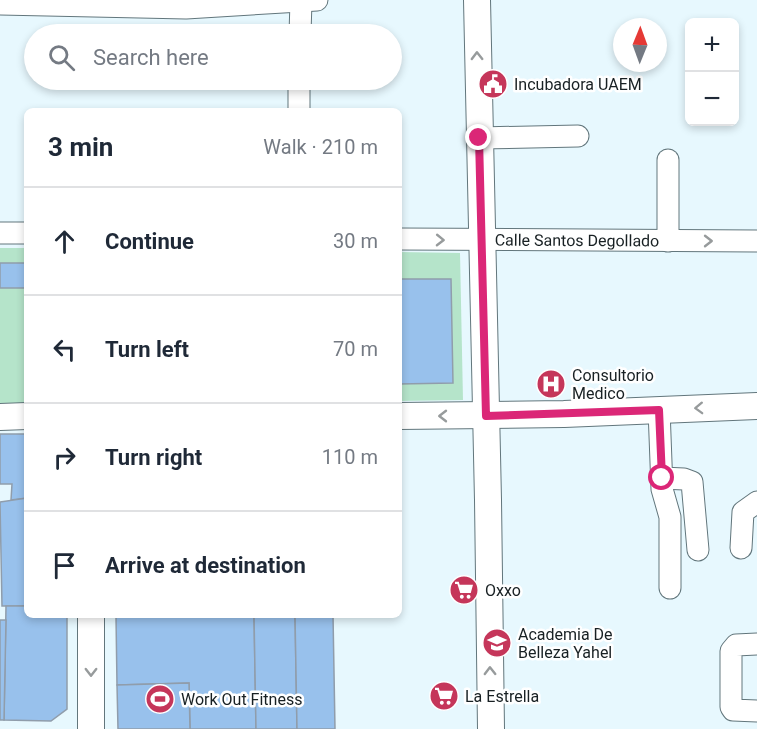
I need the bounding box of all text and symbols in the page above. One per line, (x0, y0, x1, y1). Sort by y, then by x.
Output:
north arrow (613, 18, 667, 72)
map controls (685, 18, 739, 126)
button: + (685, 18, 739, 72)
search box (24, 24, 402, 90)
icon: search (45, 41, 78, 74)
text: Search here (93, 45, 209, 70)
one-way arrow (471, 51, 484, 60)
public building icon: Incubadora UAEM (477, 68, 509, 100)
button: − (685, 72, 739, 126)
place label: Incubadora UAEM (514, 75, 642, 94)
route end (465, 124, 491, 150)
text: 3 min (48, 132, 113, 162)
text: Walk · 210 m (263, 135, 378, 159)
icon: ahead (48, 225, 81, 258)
text: Continue (105, 229, 194, 254)
text: 30 m (333, 229, 378, 253)
street label: Calle Santos Degollado (495, 230, 659, 250)
one-way arrow (436, 234, 445, 246)
one-way arrow (703, 235, 712, 247)
icon: left (48, 333, 81, 366)
text: Turn left (105, 337, 189, 362)
text: 70 m (333, 337, 378, 361)
place label: Consultorio Medico (572, 366, 654, 403)
hospital icon: Consultorio Medico (535, 368, 567, 400)
one-way arrow (694, 402, 703, 414)
one-way arrow (438, 410, 447, 422)
icon: right (48, 441, 81, 474)
text: Turn right (105, 445, 202, 470)
text: 110 m (322, 445, 378, 469)
route start (648, 464, 674, 490)
icon: arrive (48, 549, 81, 582)
text: Arrive at destination (105, 553, 306, 578)
supermarket icon: Oxxo (448, 574, 480, 606)
place label: Oxxo (485, 581, 521, 600)
place label: Academia De Belleza Yahel (518, 625, 613, 662)
school or university icon: Academia De Belleza Yahel (481, 627, 513, 659)
one-way arrow (484, 666, 496, 675)
one-way arrow (85, 668, 97, 677)
supermarket icon: La Estrella (428, 680, 460, 712)
sports icon: Work Out Fitness (144, 683, 176, 715)
place label: La Estrella (465, 687, 539, 706)
place label: Work Out Fitness (181, 690, 302, 709)

